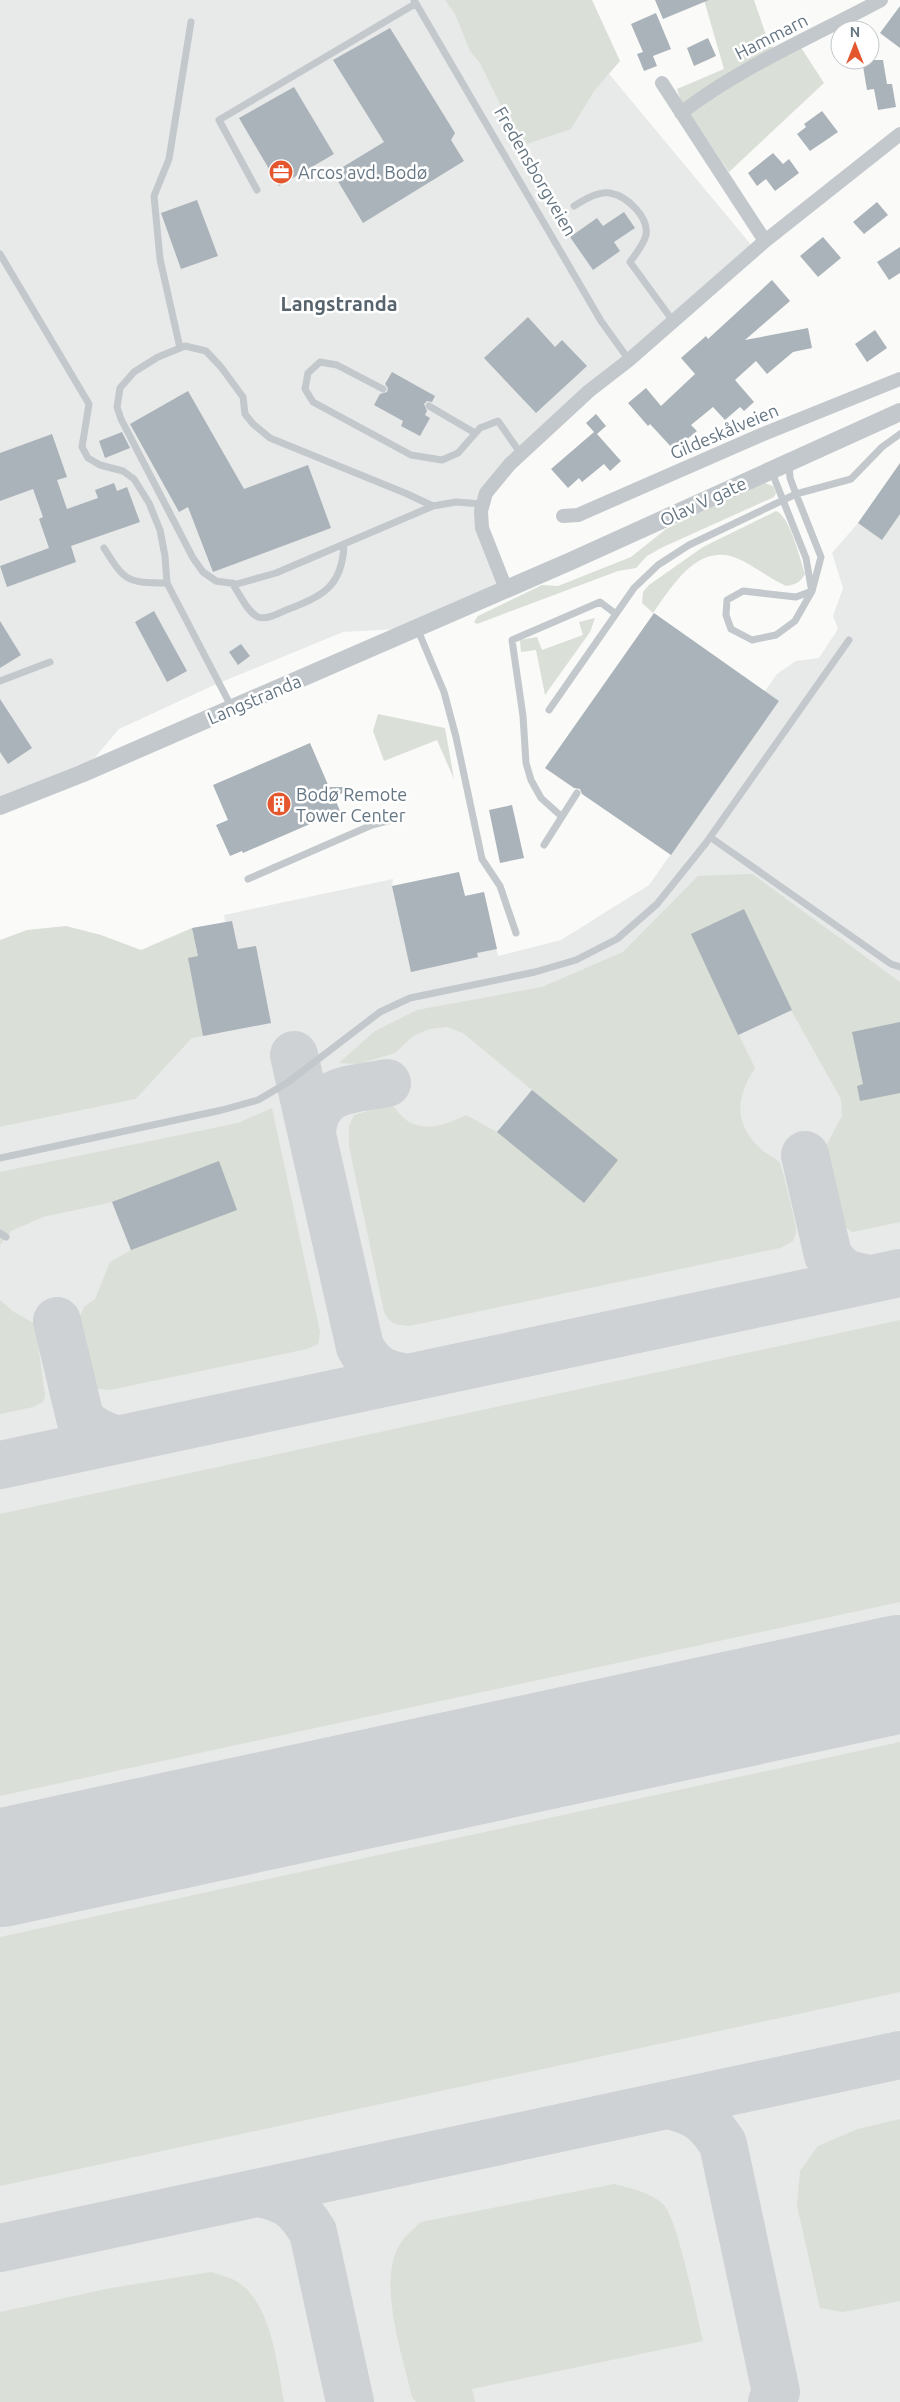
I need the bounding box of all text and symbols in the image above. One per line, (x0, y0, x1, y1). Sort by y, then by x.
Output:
street label: Hammarn (731, 9, 811, 63)
north arrow (830, 20, 880, 70)
text: N (850, 24, 860, 40)
street label: Fredensborgveien (491, 103, 581, 239)
office icon: Arcos avd. Bodø (268, 159, 294, 185)
place label: Arcos avd. Bodø (298, 162, 427, 182)
district label: Langstranda (280, 292, 398, 315)
street label: Gildeskålveien (667, 399, 781, 463)
street label: Olav V gate (657, 472, 749, 530)
street label: Langstranda (204, 670, 304, 728)
place label: Bodø Remote Tower Center (296, 784, 407, 825)
building icon: Bodø Remote Tower Center (266, 791, 292, 817)

